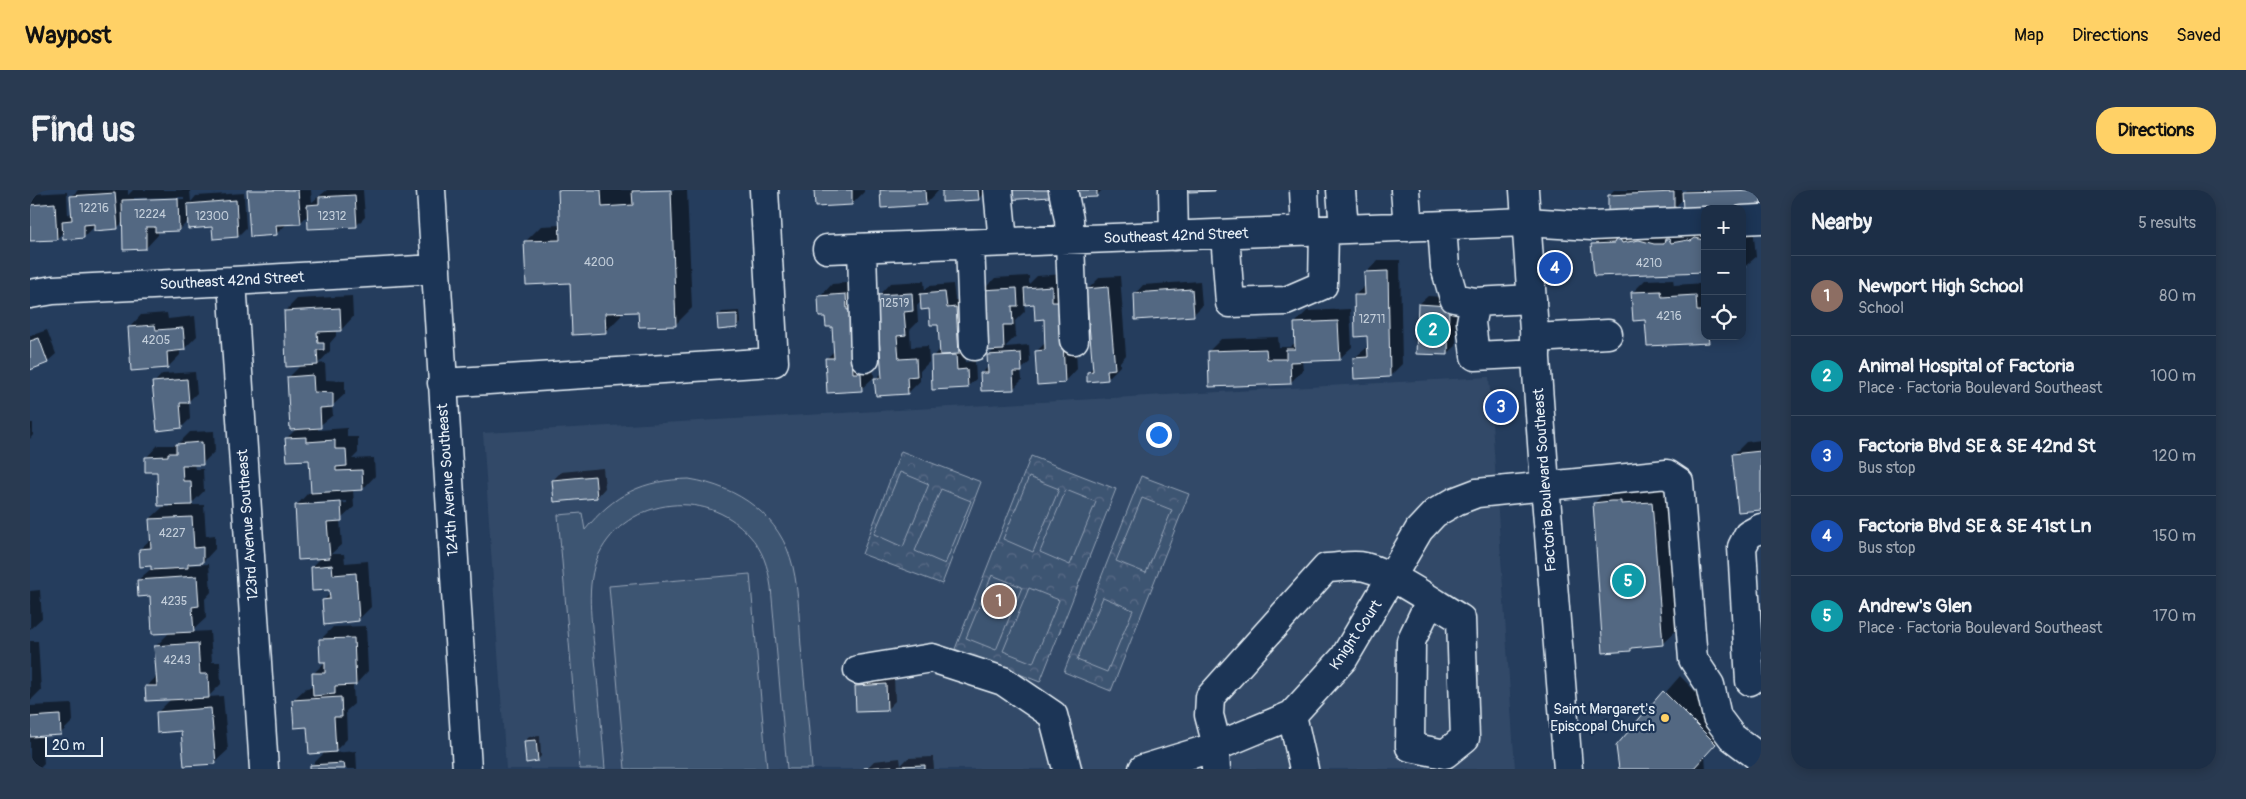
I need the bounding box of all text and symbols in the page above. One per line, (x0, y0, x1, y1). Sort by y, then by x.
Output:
text: Waypost (25, 21, 112, 50)
text: Map (2014, 24, 2044, 47)
text: Directions (2072, 24, 2148, 47)
text: Saved (2176, 24, 2221, 47)
button: Directions (2096, 107, 2216, 154)
text: Find us (30, 108, 135, 152)
house number: 12216 (79, 201, 109, 216)
map controls (1701, 205, 1746, 340)
button: + (1701, 205, 1746, 250)
house number: 12224 (134, 207, 166, 222)
house number: 12300 (195, 209, 229, 224)
house number: 12312 (317, 209, 347, 224)
text: Nearby (1811, 209, 1872, 236)
text: 5 results (2138, 213, 2196, 233)
street label: Southeast 42nd Street (1103, 224, 1250, 248)
pin: 4 (1539, 249, 1571, 287)
button: − (1701, 250, 1746, 295)
house number: 4200 (584, 255, 614, 270)
house number: 4210 (1636, 256, 1662, 271)
street label: Southeast 42nd Street (159, 268, 306, 294)
text: Newport High School (1858, 274, 2024, 298)
text: 1 (1824, 286, 1830, 306)
text: 80 m (2159, 286, 2196, 306)
button: locate (1701, 295, 1746, 340)
house number: 12519 (881, 296, 909, 311)
text: School (1858, 298, 1904, 318)
house number: 4216 (1656, 309, 1682, 324)
pin: 2 (1417, 311, 1449, 349)
house number: 12711 (1358, 312, 1386, 327)
house number: 4205 (142, 333, 170, 348)
text: Animal Hospital of Factoria (1858, 354, 2074, 378)
text: 2 (1823, 366, 1831, 386)
text: 100 m (2150, 366, 2196, 386)
text: Place · Factoria Boulevard Southeast (1858, 378, 2103, 398)
street label: Factoria Boulevard Southeast (1529, 387, 1561, 572)
pin: 3 (1485, 388, 1517, 426)
street label: 124th Avenue Southeast (433, 402, 463, 557)
your location (1146, 422, 1172, 448)
text: Factoria Blvd SE & SE 42nd St (1858, 434, 2096, 458)
text: 3 (1823, 446, 1831, 466)
text: 120 m (2152, 446, 2196, 466)
street label: 123rd Avenue Southeast (233, 448, 263, 601)
text: Bus stop (1858, 458, 1916, 478)
text: Factoria Blvd SE & SE 41st Ln (1858, 514, 2091, 538)
house number: 4227 (159, 526, 186, 541)
text: 4 (1822, 526, 1832, 546)
text: 150 m (2152, 526, 2196, 546)
text: Bus stop (1858, 538, 1916, 558)
pin: 5 (1612, 562, 1644, 600)
pin: 1 (983, 582, 1015, 620)
house number: 4235 (161, 594, 187, 609)
text: Andrew's Glen (1858, 594, 1972, 618)
street label: Knight Court (1326, 596, 1387, 674)
text: 5 (1823, 606, 1831, 626)
text: 170 m (2153, 606, 2196, 626)
text: Place · Factoria Boulevard Southeast (1858, 618, 2103, 638)
house number: 4243 (163, 653, 191, 668)
place label: Saint Margaret's Episcopal Church (1550, 700, 1655, 736)
marker: Saint Margaret's Episcopal Church (1659, 712, 1671, 724)
scale bar (45, 734, 102, 757)
text: 20 m (52, 737, 85, 754)

